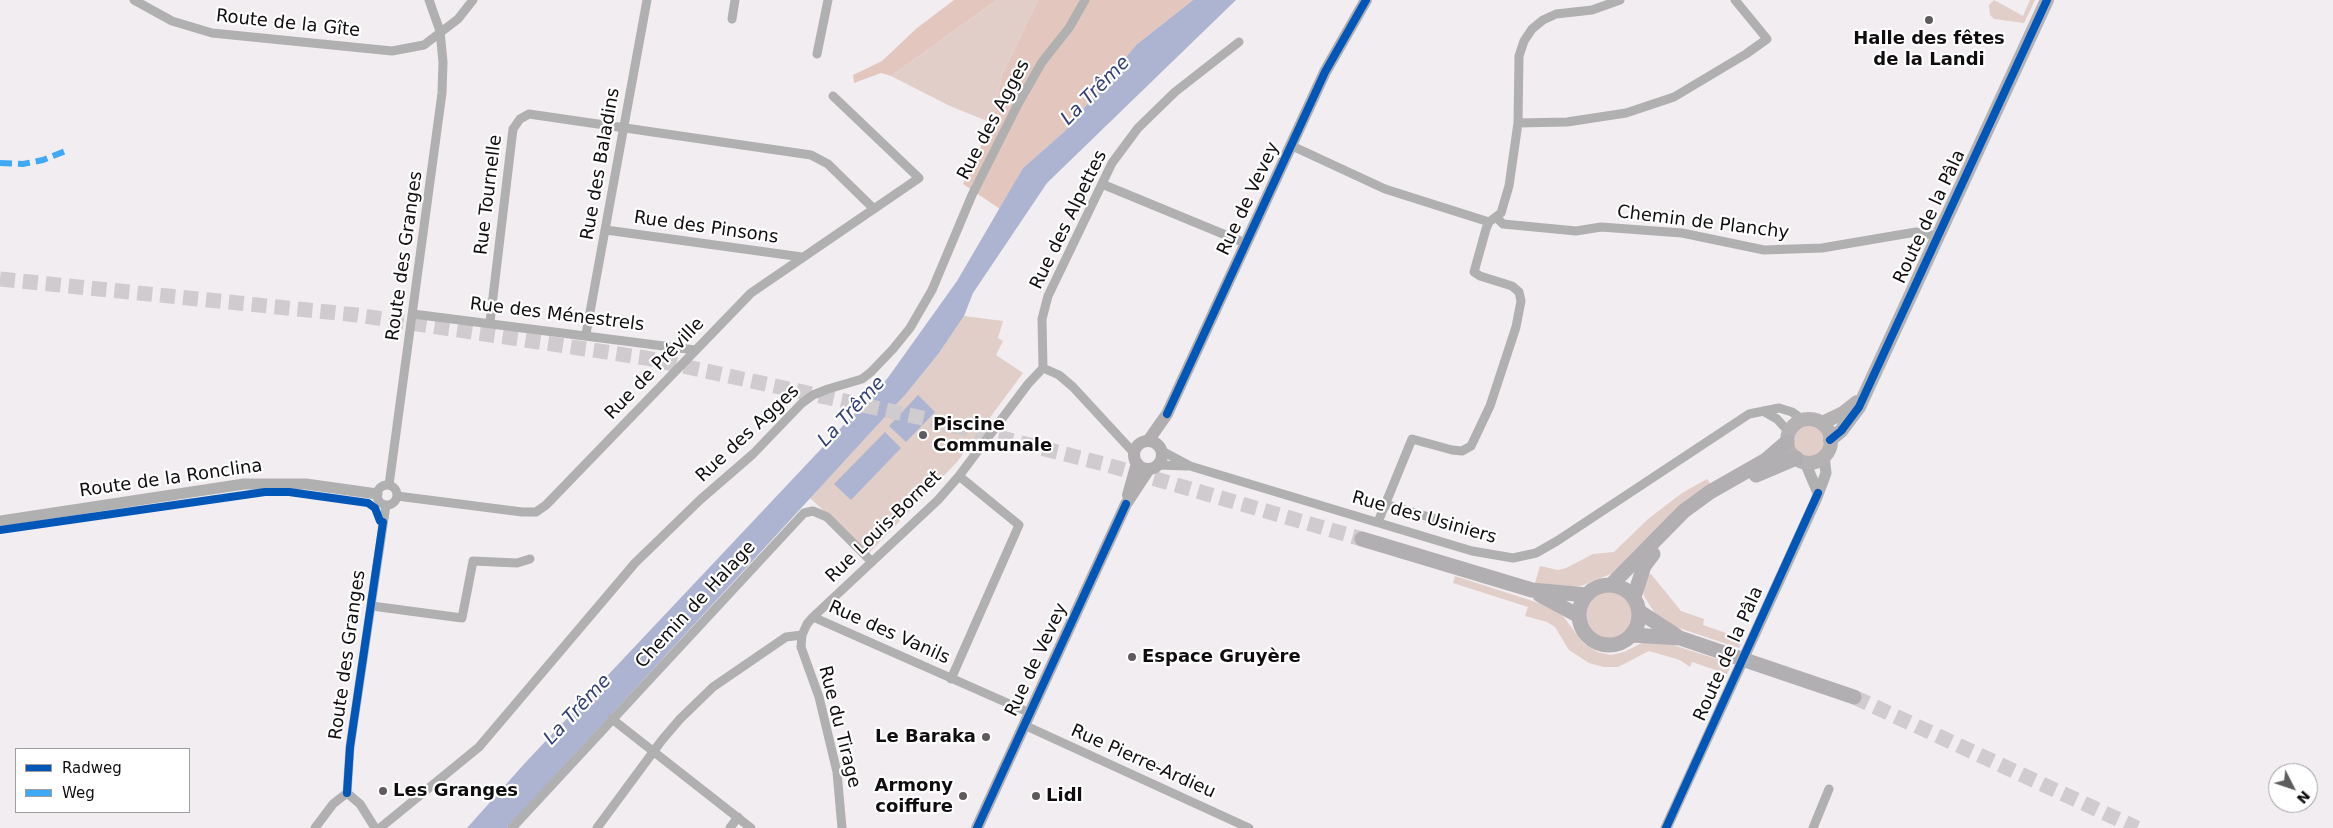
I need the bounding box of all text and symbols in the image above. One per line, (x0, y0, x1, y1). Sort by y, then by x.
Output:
street label: Route de la Gîte (215, 6, 361, 42)
marker: Halle des fêtes de la Landi (1923, 14, 1935, 26)
place label: Halle des fêtes de la Landi (1853, 28, 2005, 70)
water label: La Trême (1057, 52, 1135, 130)
street label: Rue des Agges (953, 56, 1035, 184)
street label: Rue des Baladins (577, 86, 625, 242)
street label: Rue Tournelle (471, 134, 507, 256)
street label: Rue de Vevey (1213, 139, 1285, 259)
street label: Rue des Alpettes (1026, 147, 1112, 293)
street label: Route de la Pâla (1890, 147, 1970, 287)
street label: Route des Granges (382, 170, 428, 342)
street label: Chemin de Planchy (1616, 202, 1790, 244)
street label: Rue des Pinsons (632, 207, 780, 249)
street label: Rue des Ménestrels (469, 294, 645, 336)
street label: Rue de Préville (601, 313, 709, 425)
water label: La Trême (814, 372, 890, 452)
street label: Rue des Agges (692, 381, 804, 487)
place label: Piscine Communale (933, 414, 1052, 456)
marker: Piscine Communale (917, 429, 929, 441)
street label: Route de la Ronclina (78, 455, 264, 503)
street label: Rue Louis-Bornet (822, 466, 946, 588)
street label: Rue des Usiniers (1349, 487, 1499, 549)
street label: Chemin de Halage (631, 537, 761, 673)
street label: Route des Granges (325, 569, 371, 741)
street label: Route de la Pâla (1690, 583, 1768, 725)
street label: Rue des Vanils (825, 597, 953, 669)
street label: Rue de Vevey (1001, 600, 1073, 720)
place label: Espace Gruyère (1142, 646, 1301, 668)
marker: Espace Gruyère (1126, 651, 1138, 663)
street label: Rue du Tirage (813, 664, 865, 790)
water label: La Trême (540, 670, 616, 750)
street label: Rue Pierre-Ardieu (1067, 720, 1219, 804)
place label: Le Baraka (875, 726, 976, 748)
marker: Le Baraka (980, 731, 992, 743)
legend (15, 748, 190, 813)
text: Radweg (62, 759, 122, 777)
north arrow (2268, 763, 2318, 813)
place label: Armony coiffure (875, 775, 953, 818)
place label: Les Granges (393, 780, 518, 802)
text: Weg (62, 784, 95, 802)
marker: Les Granges (377, 785, 389, 797)
place label: Lidl (1046, 785, 1083, 807)
text: N (2294, 788, 2313, 807)
marker: Armony coiffure (957, 790, 969, 802)
marker: Lidl (1030, 790, 1042, 802)

